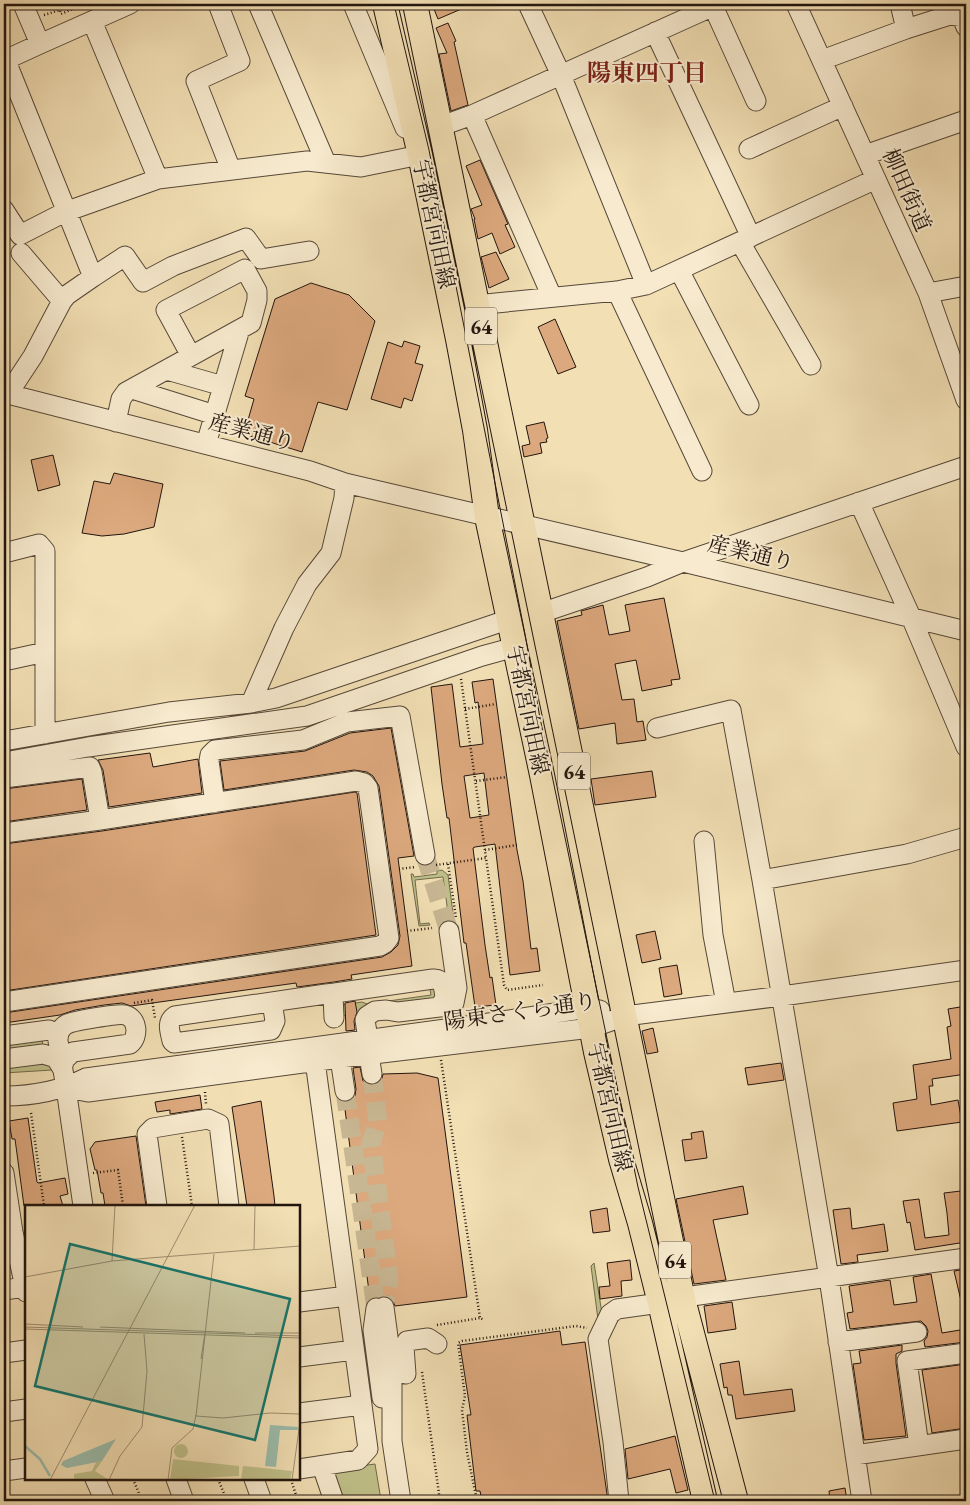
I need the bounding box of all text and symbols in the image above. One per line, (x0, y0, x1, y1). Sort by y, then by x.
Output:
district label: 陽東四丁目 (587, 57, 707, 88)
street label: 柳田街道 (876, 144, 938, 236)
street label: 宇都宮向田線 (406, 156, 462, 292)
road number: 64 (465, 308, 497, 344)
street label: 産業通り (206, 407, 298, 457)
street label: 産業通り (705, 528, 797, 578)
street label: 宇都宮向田線 (500, 642, 556, 778)
road number: 64 (558, 752, 590, 789)
street label: 陽東さくら通り (442, 986, 598, 1036)
street label: 宇都宮向田線 (581, 1039, 639, 1175)
inset map (25, 1205, 300, 1480)
road number: 64 (659, 1242, 691, 1278)

